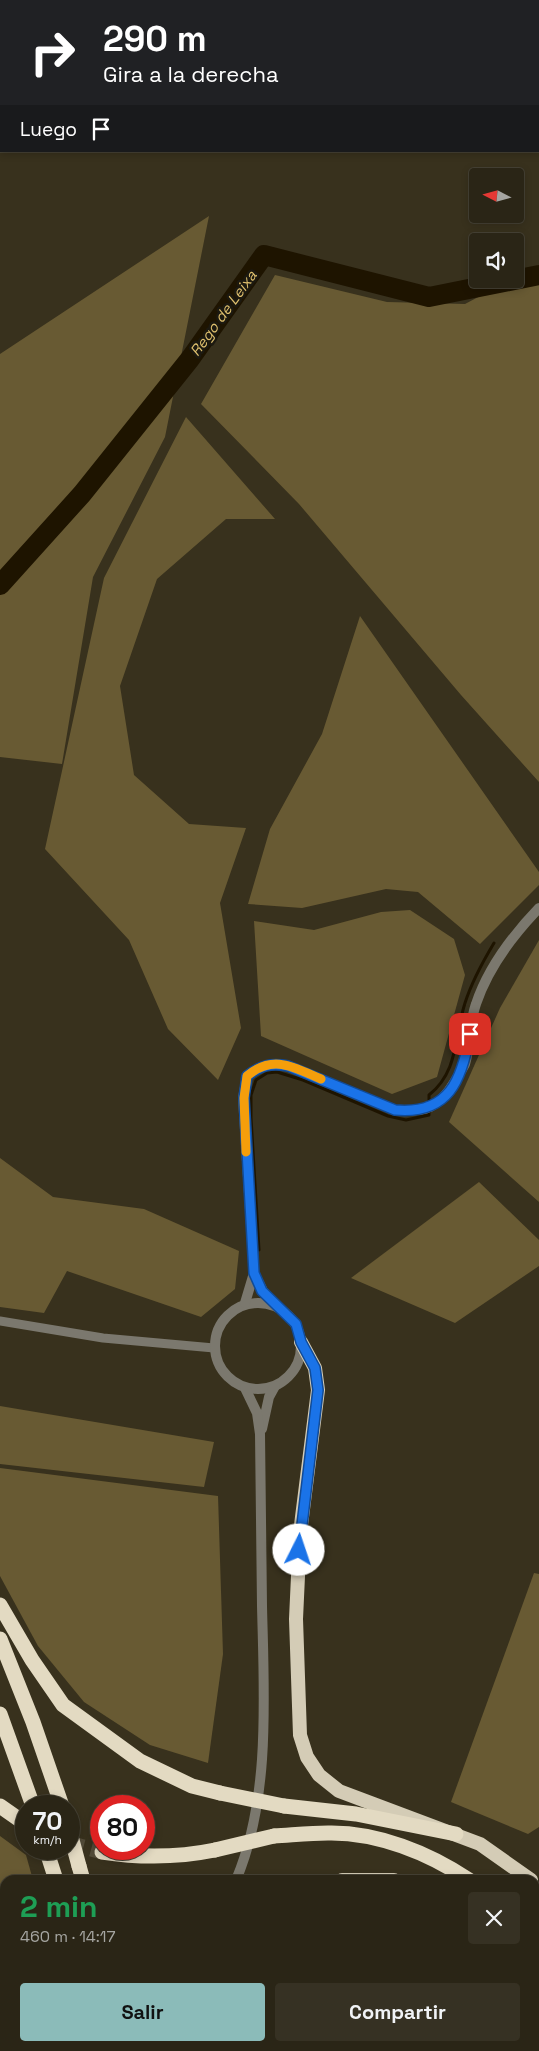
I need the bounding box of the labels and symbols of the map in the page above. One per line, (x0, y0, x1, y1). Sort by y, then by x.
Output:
north arrow (469, 168, 524, 222)
water label: Rego de Leixa (185, 266, 261, 360)
pin (449, 1013, 491, 1055)
position arrow (272, 1523, 324, 1575)
speed limit sign: 80 (90, 1795, 155, 1860)

